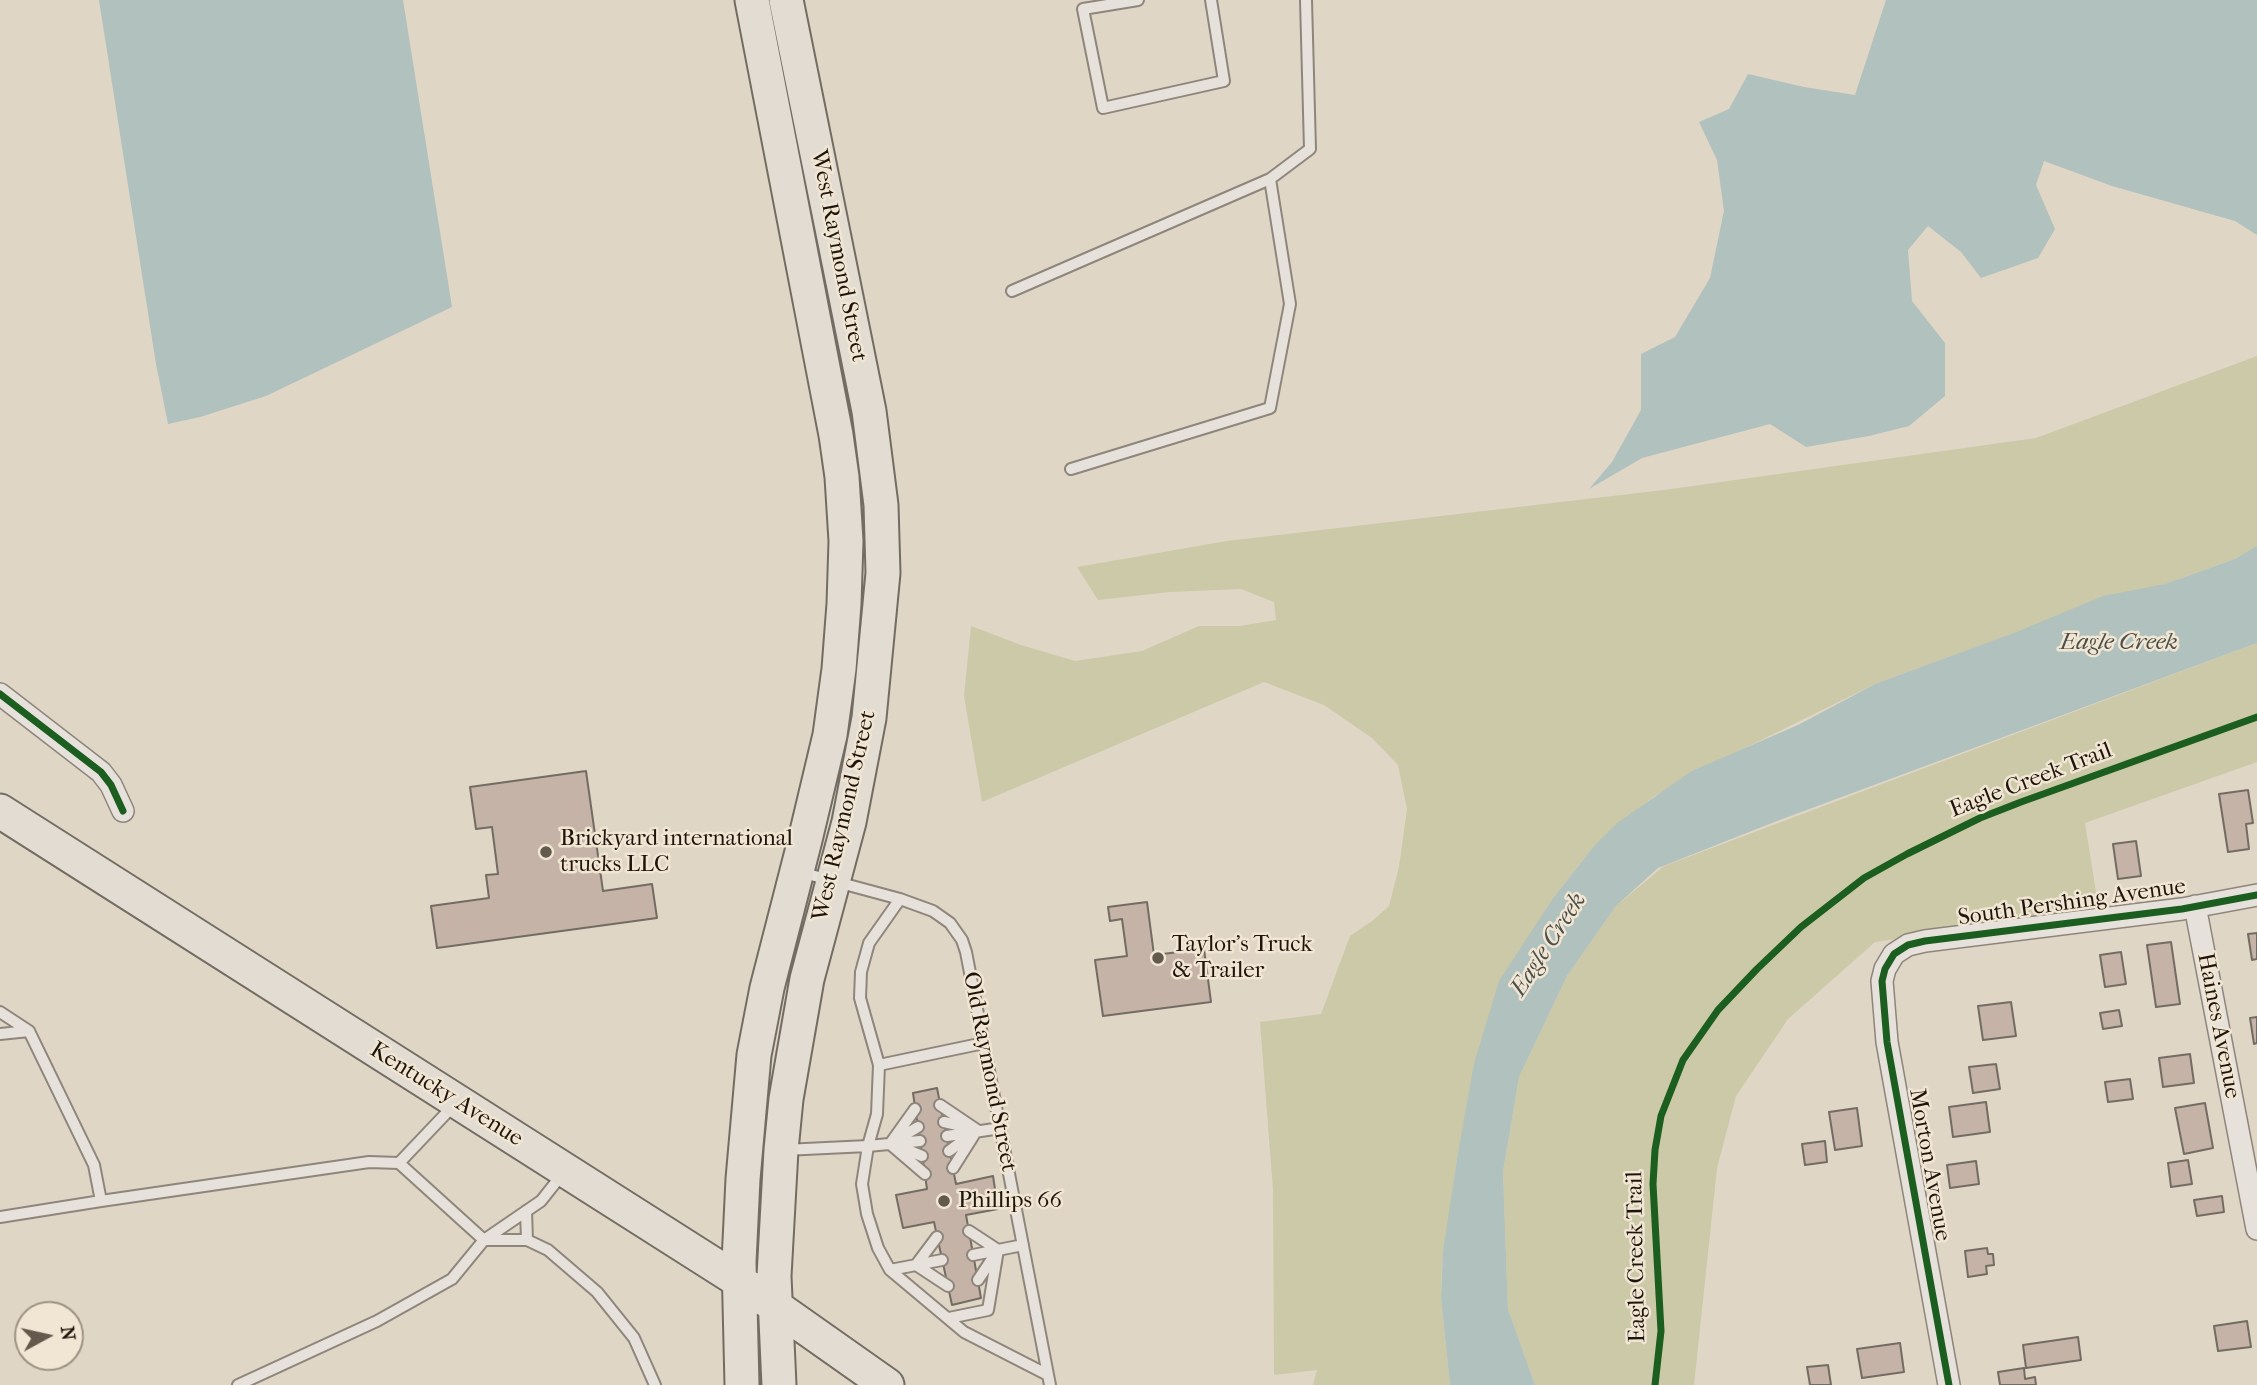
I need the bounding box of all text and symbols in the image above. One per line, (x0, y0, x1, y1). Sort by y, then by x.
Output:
street label: West Raymond Street (804, 148, 872, 364)
water label: Eagle Creek (2060, 629, 2178, 657)
street label: West Raymond Street (807, 708, 883, 924)
street label: Eagle Creek Trail (1946, 737, 2116, 825)
place label: Brickyard international trucks LLC (560, 825, 793, 879)
marker: Brickyard international trucks LLC (538, 844, 554, 860)
street label: South Pershing Avenue (1956, 873, 2188, 933)
water label: Eagle Creek (1505, 888, 1593, 1002)
place label: Taylor's Truck & Trailer (1172, 931, 1312, 985)
marker: Taylor's Truck & Trailer (1150, 950, 1166, 966)
street label: Haines Avenue (2190, 951, 2246, 1101)
street label: Old Raymond Street (956, 970, 1022, 1174)
street label: Kentucky Avenue (364, 1037, 528, 1153)
street label: Morton Avenue (1902, 1087, 1956, 1243)
street label: Eagle Creek Trail (1622, 1171, 1652, 1343)
place label: Phillips 66 (958, 1187, 1062, 1215)
marker: Phillips 66 (936, 1193, 952, 1209)
north arrow (14, 1301, 84, 1371)
text: N (56, 1325, 80, 1342)

